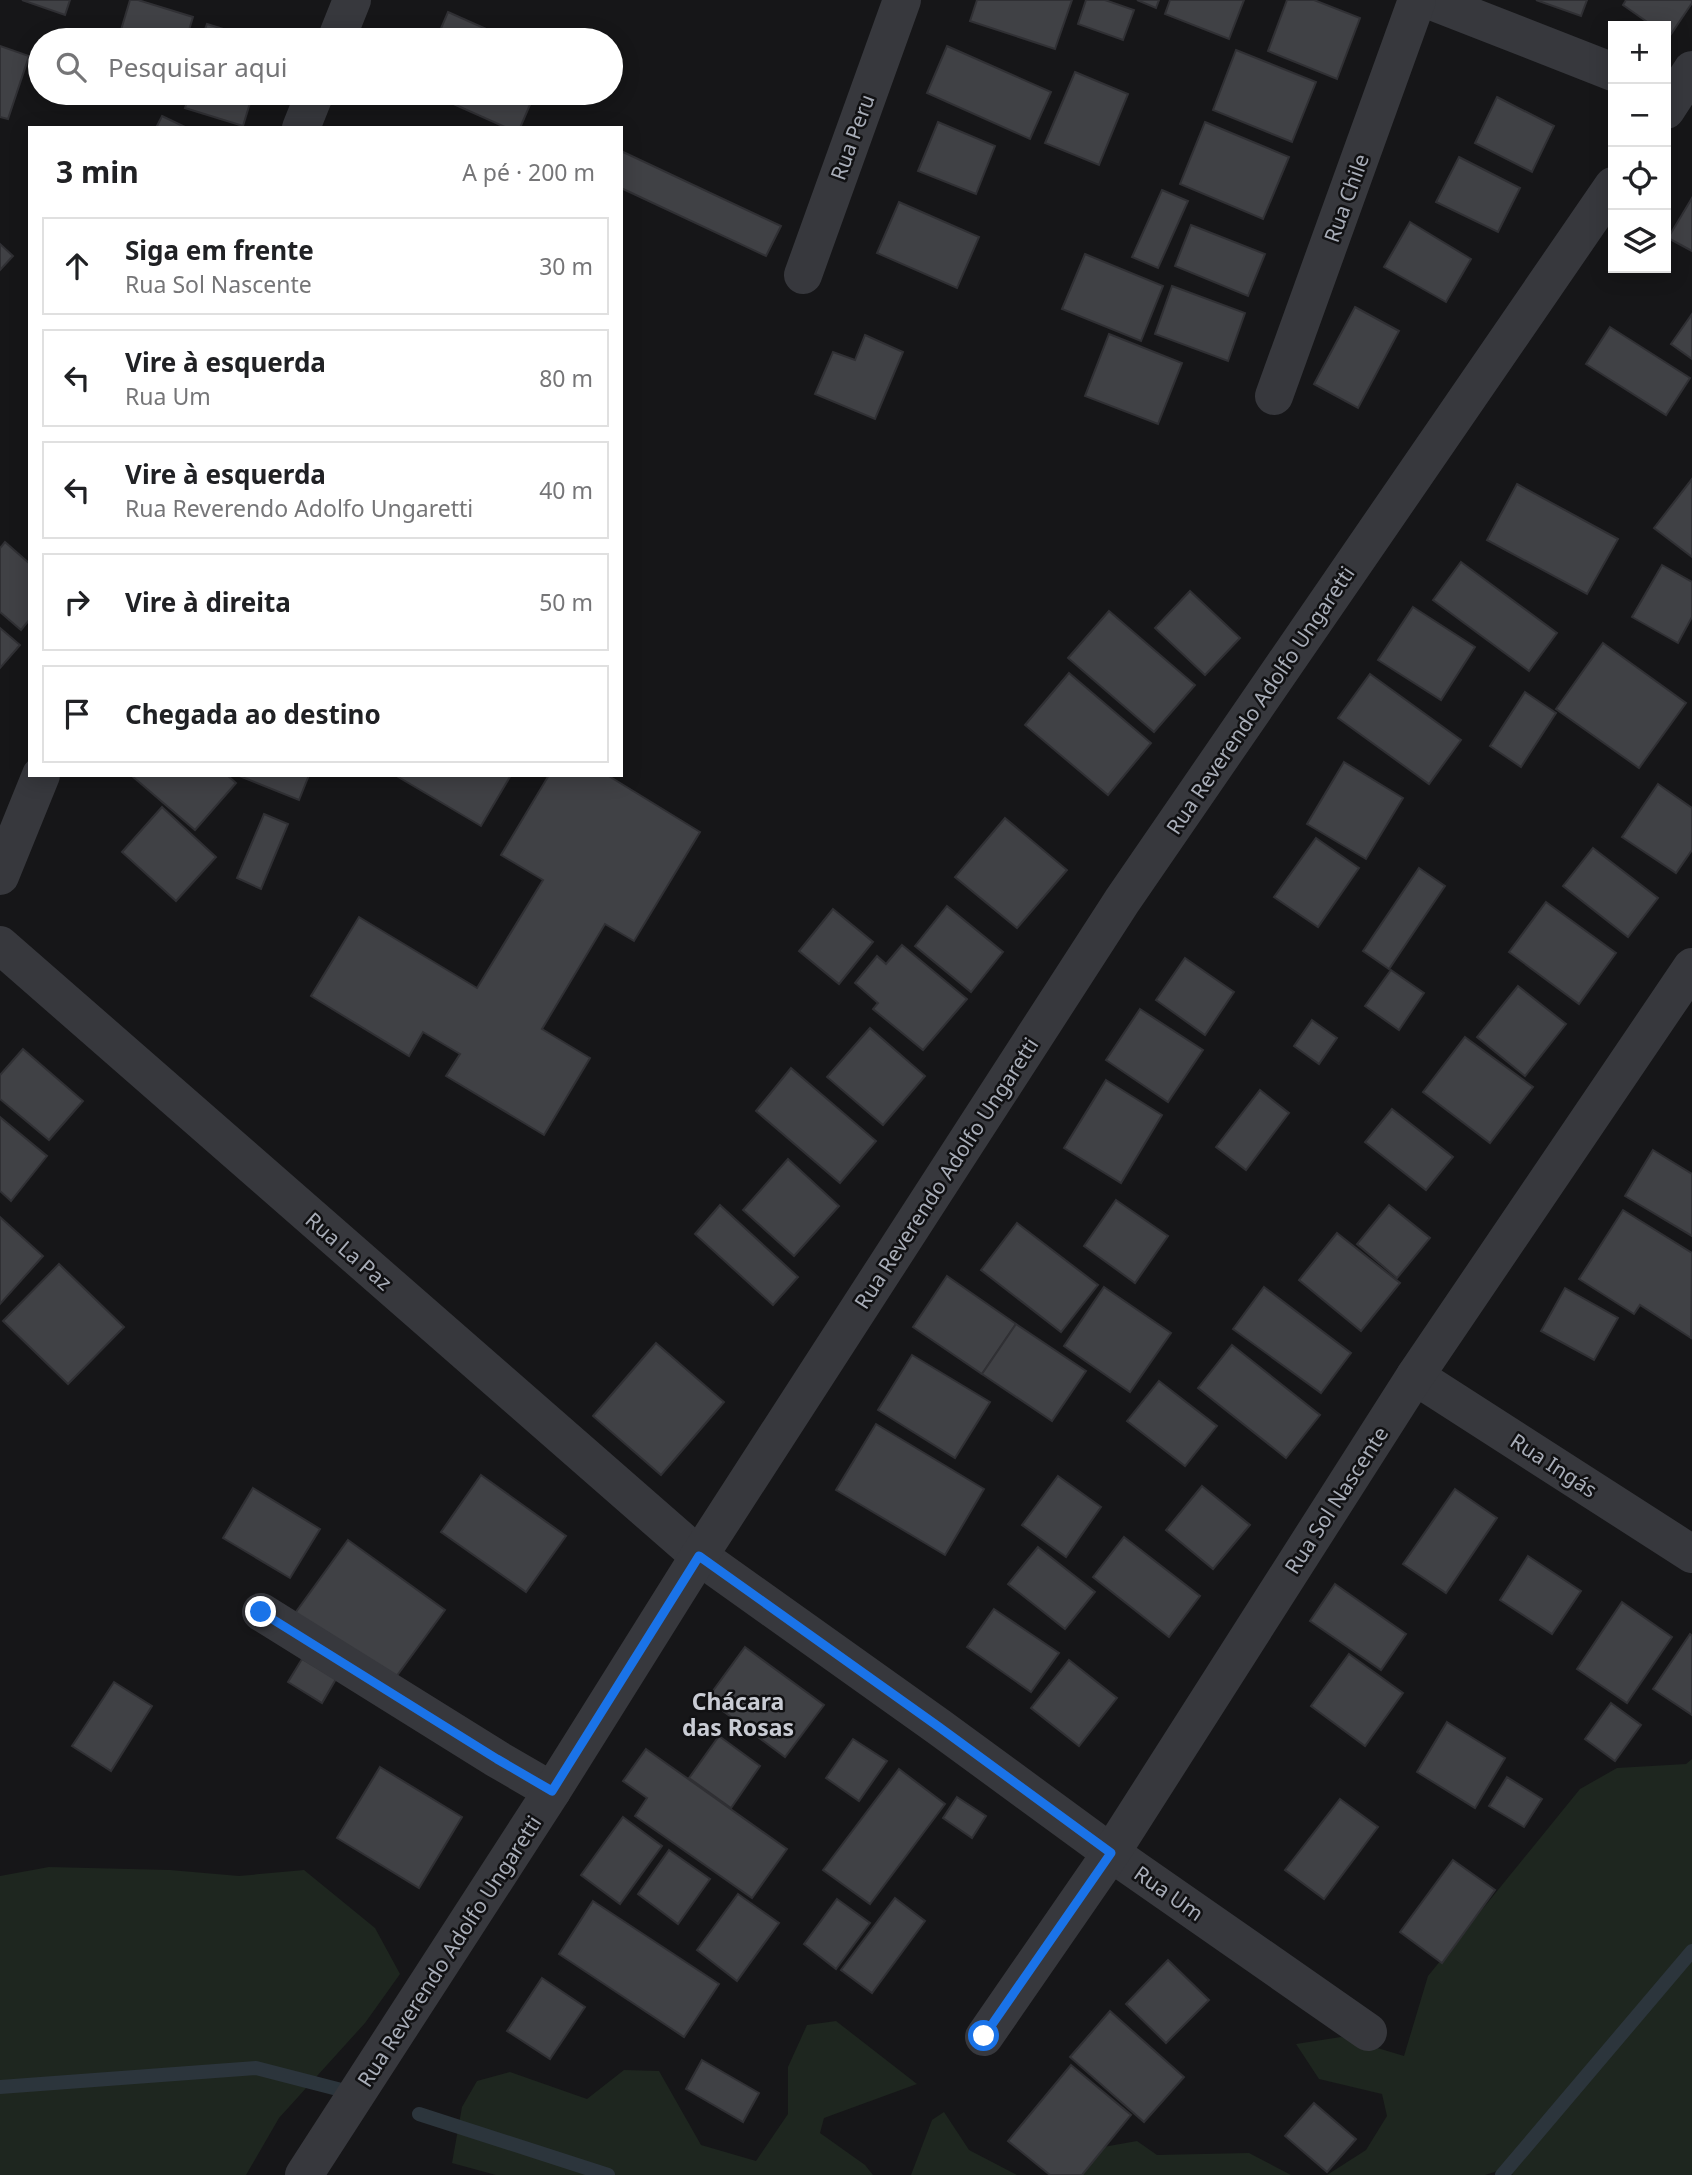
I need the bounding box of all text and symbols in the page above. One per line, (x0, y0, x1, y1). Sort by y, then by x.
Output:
map controls (1608, 21, 1671, 273)
button: + (1608, 21, 1671, 84)
search box (28, 28, 623, 105)
icon: search (52, 48, 90, 86)
text: Pesquisar aqui (108, 49, 288, 85)
button: − (1608, 84, 1671, 147)
street label: Rua Peru (824, 90, 880, 184)
button: locate (1608, 147, 1671, 210)
street label: Rua Chile (1317, 150, 1375, 246)
text: 3 min (56, 151, 139, 192)
text: A pé · 200 m (462, 156, 595, 188)
button: layers (1608, 210, 1671, 273)
text: Siga em frente (125, 232, 314, 268)
icon: ahead (58, 247, 96, 285)
text: 30 m (539, 250, 593, 282)
text: Rua Sol Nascente (125, 268, 312, 300)
text: Vire à esquerda (125, 344, 326, 380)
icon: left (58, 359, 96, 397)
text: 80 m (539, 362, 593, 394)
text: Rua Um (125, 380, 211, 412)
text: Vire à esquerda (125, 456, 326, 492)
icon: left (58, 471, 96, 509)
text: 40 m (539, 474, 593, 506)
text: Rua Reverendo Adolfo Ungaretti (125, 492, 473, 524)
street label: Rua Reverendo Adolfo Ungaretti (1159, 560, 1361, 840)
icon: right (58, 583, 96, 621)
text: Vire à direita (125, 584, 291, 620)
text: 50 m (539, 586, 593, 618)
icon: arrive (58, 695, 96, 733)
text: Chegada ao destino (125, 696, 381, 732)
street label: Rua Reverendo Adolfo Ungaretti (848, 1032, 1044, 1314)
street label: Rua La Paz (300, 1206, 398, 1296)
street label: Rua Sol Nascente (1278, 1421, 1394, 1579)
street label: Rua Ingás (1505, 1427, 1603, 1503)
route end (245, 1596, 276, 1627)
district label: Chácara das Rosas (682, 1685, 794, 1743)
street label: Rua Reverendo Adolfo Ungaretti (351, 1810, 547, 2092)
street label: Rua Um (1129, 1859, 1209, 1927)
route start (968, 2020, 999, 2051)

